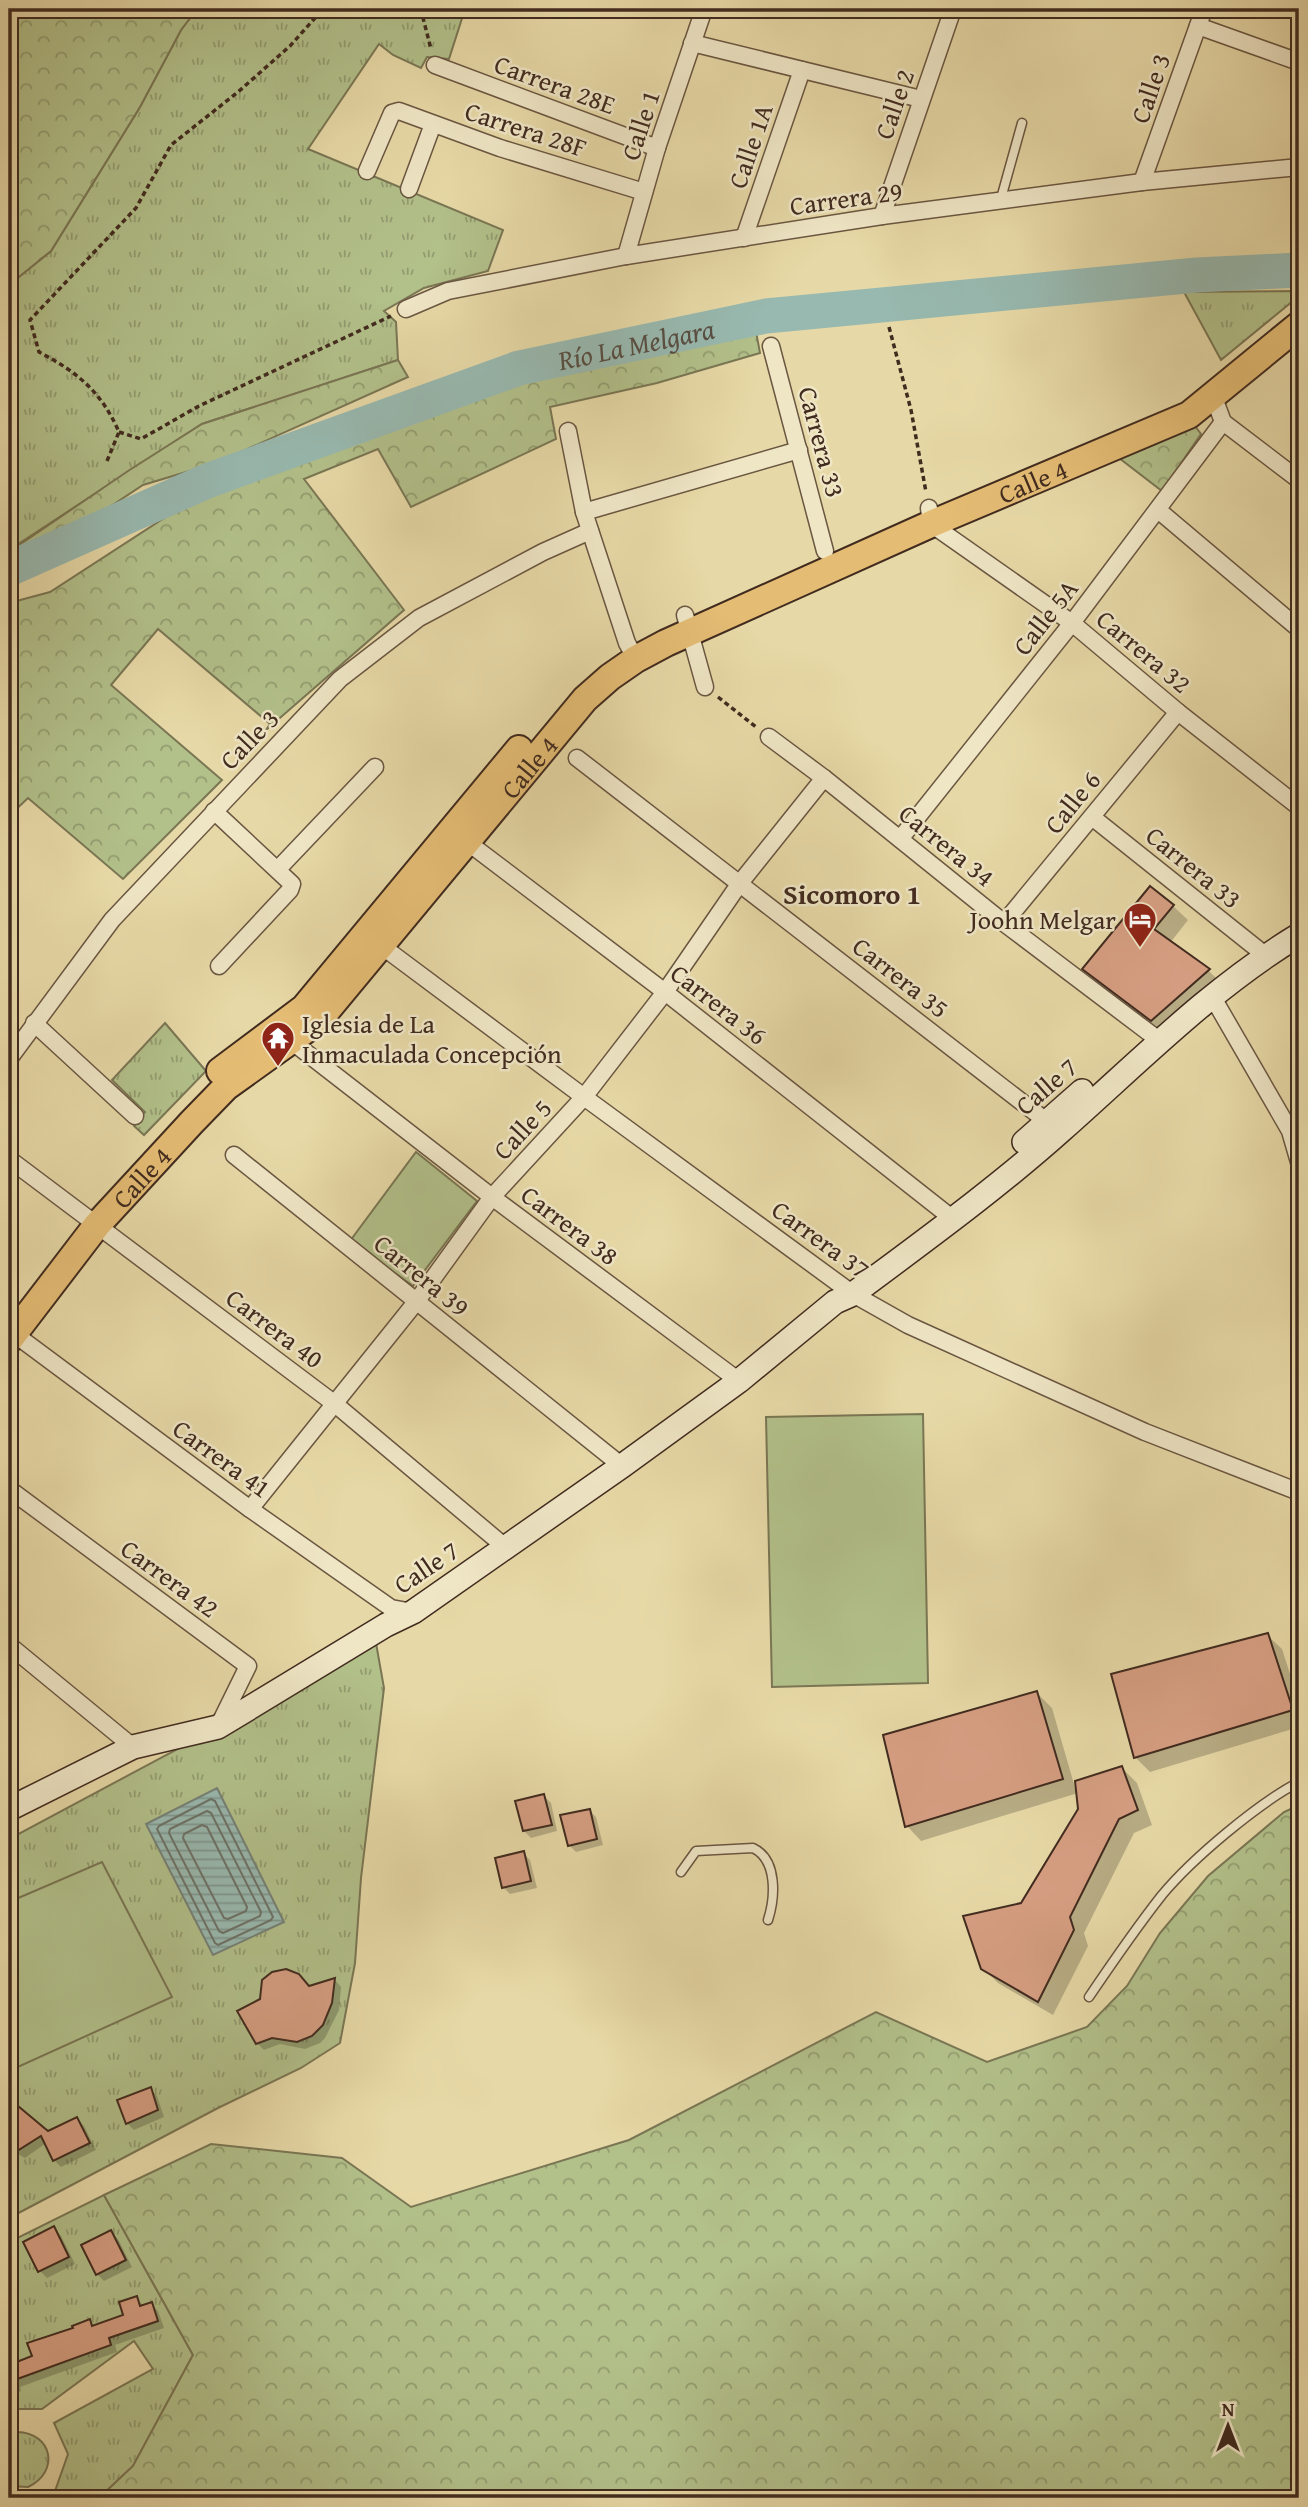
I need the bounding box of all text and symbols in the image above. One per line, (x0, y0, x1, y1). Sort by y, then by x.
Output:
street label: Carrera 28E (489, 44, 621, 124)
street label: Calle 3 (1120, 48, 1180, 128)
street label: Calle 2 (864, 64, 924, 144)
street label: Calle 1 (610, 85, 670, 165)
street label: Carrera 28F (460, 91, 592, 167)
street label: Calle 1A (717, 98, 783, 194)
street label: Carrera 29 (787, 171, 905, 225)
water label: Río La Melgara (553, 307, 718, 380)
street label: Carrera 33 (789, 382, 855, 502)
street label: Calle 4 (992, 449, 1073, 513)
street label: Calle 5A (1003, 570, 1087, 663)
street label: Carrera 32 (1088, 600, 1200, 702)
street label: Calle 3 (210, 700, 288, 778)
street label: Calle 4 (491, 727, 567, 807)
street label: Calle 6 (1034, 762, 1110, 842)
street label: Carrera 34 (891, 794, 1003, 896)
street label: Carrera 33 (1138, 816, 1250, 918)
district label: Sicomoro 1 (783, 873, 921, 914)
place label: Joohn Melgar (967, 900, 1116, 939)
hotel icon: Joohn Melgar (1121, 900, 1159, 949)
street label: Carrera 35 (844, 927, 958, 1027)
street label: Carrera 36 (662, 954, 776, 1054)
place label: Iglesia de La Inmaculada Concepción (302, 1004, 562, 1073)
temple icon: Iglesia de La Inmaculada Concepción (259, 1019, 297, 1068)
street label: Calle 7 (1006, 1048, 1086, 1124)
street label: Calle 5 (483, 1090, 561, 1168)
street label: Calle 4 (103, 1138, 180, 1217)
street label: Carrera 38 (513, 1175, 627, 1275)
street label: Carrera 37 (764, 1190, 878, 1288)
street label: Carrera 39 (366, 1224, 478, 1326)
street label: Carrera 40 (218, 1278, 332, 1378)
street label: Carrera 41 (165, 1409, 279, 1507)
street label: Carrera 42 (113, 1529, 227, 1627)
street label: Calle 7 (385, 1531, 467, 1603)
north arrow (1192, 2392, 1262, 2462)
text: N (1222, 2395, 1235, 2423)

